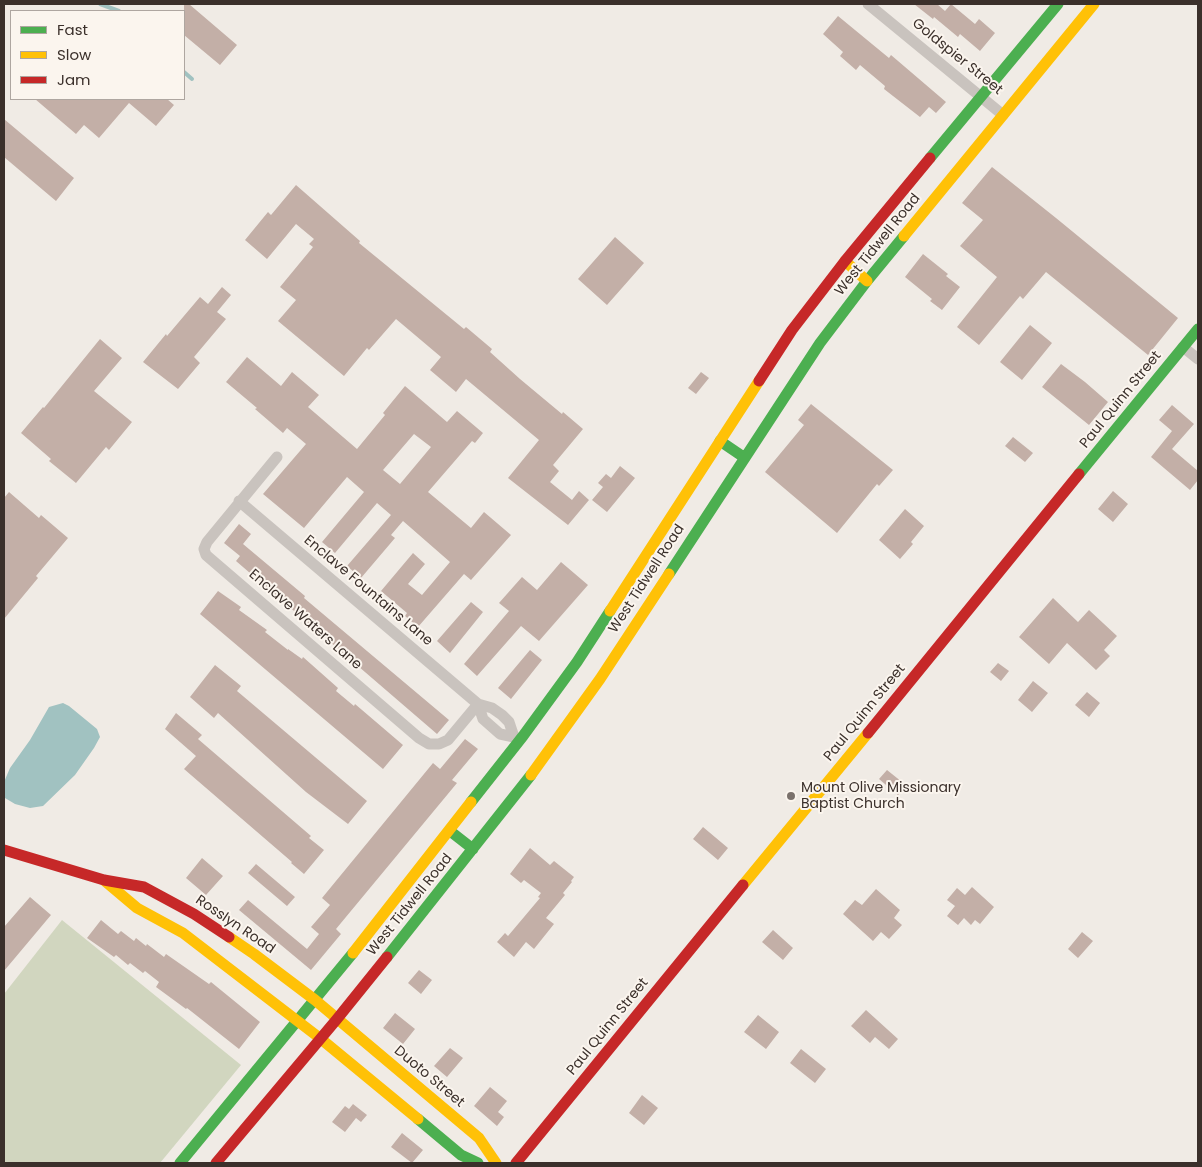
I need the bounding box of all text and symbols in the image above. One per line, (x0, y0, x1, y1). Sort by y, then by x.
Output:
legend (10, 10, 185, 100)
street label: Goldspier Street (908, 15, 1006, 99)
text: Fast (57, 19, 88, 40)
text: Slow (57, 44, 91, 65)
text: Jam (57, 69, 91, 90)
street label: West Tidwell Road (832, 191, 924, 299)
street label: Paul Quinn Street (1077, 348, 1165, 452)
street label: West Tidwell Road (606, 522, 688, 636)
street label: Enclave Fountains Lane (300, 532, 436, 650)
street label: Enclave Waters Lane (245, 566, 365, 674)
street label: Paul Quinn Street (821, 661, 909, 765)
place label: Mount Olive Missionary Baptist Church (801, 780, 961, 812)
marker: Mount Olive Missionary Baptist Church (785, 790, 797, 802)
street label: West Tidwell Road (364, 851, 456, 959)
street label: Rosslyn Road (192, 892, 278, 958)
street label: Paul Quinn Street (564, 975, 652, 1079)
street label: Duoto Street (390, 1043, 468, 1111)

